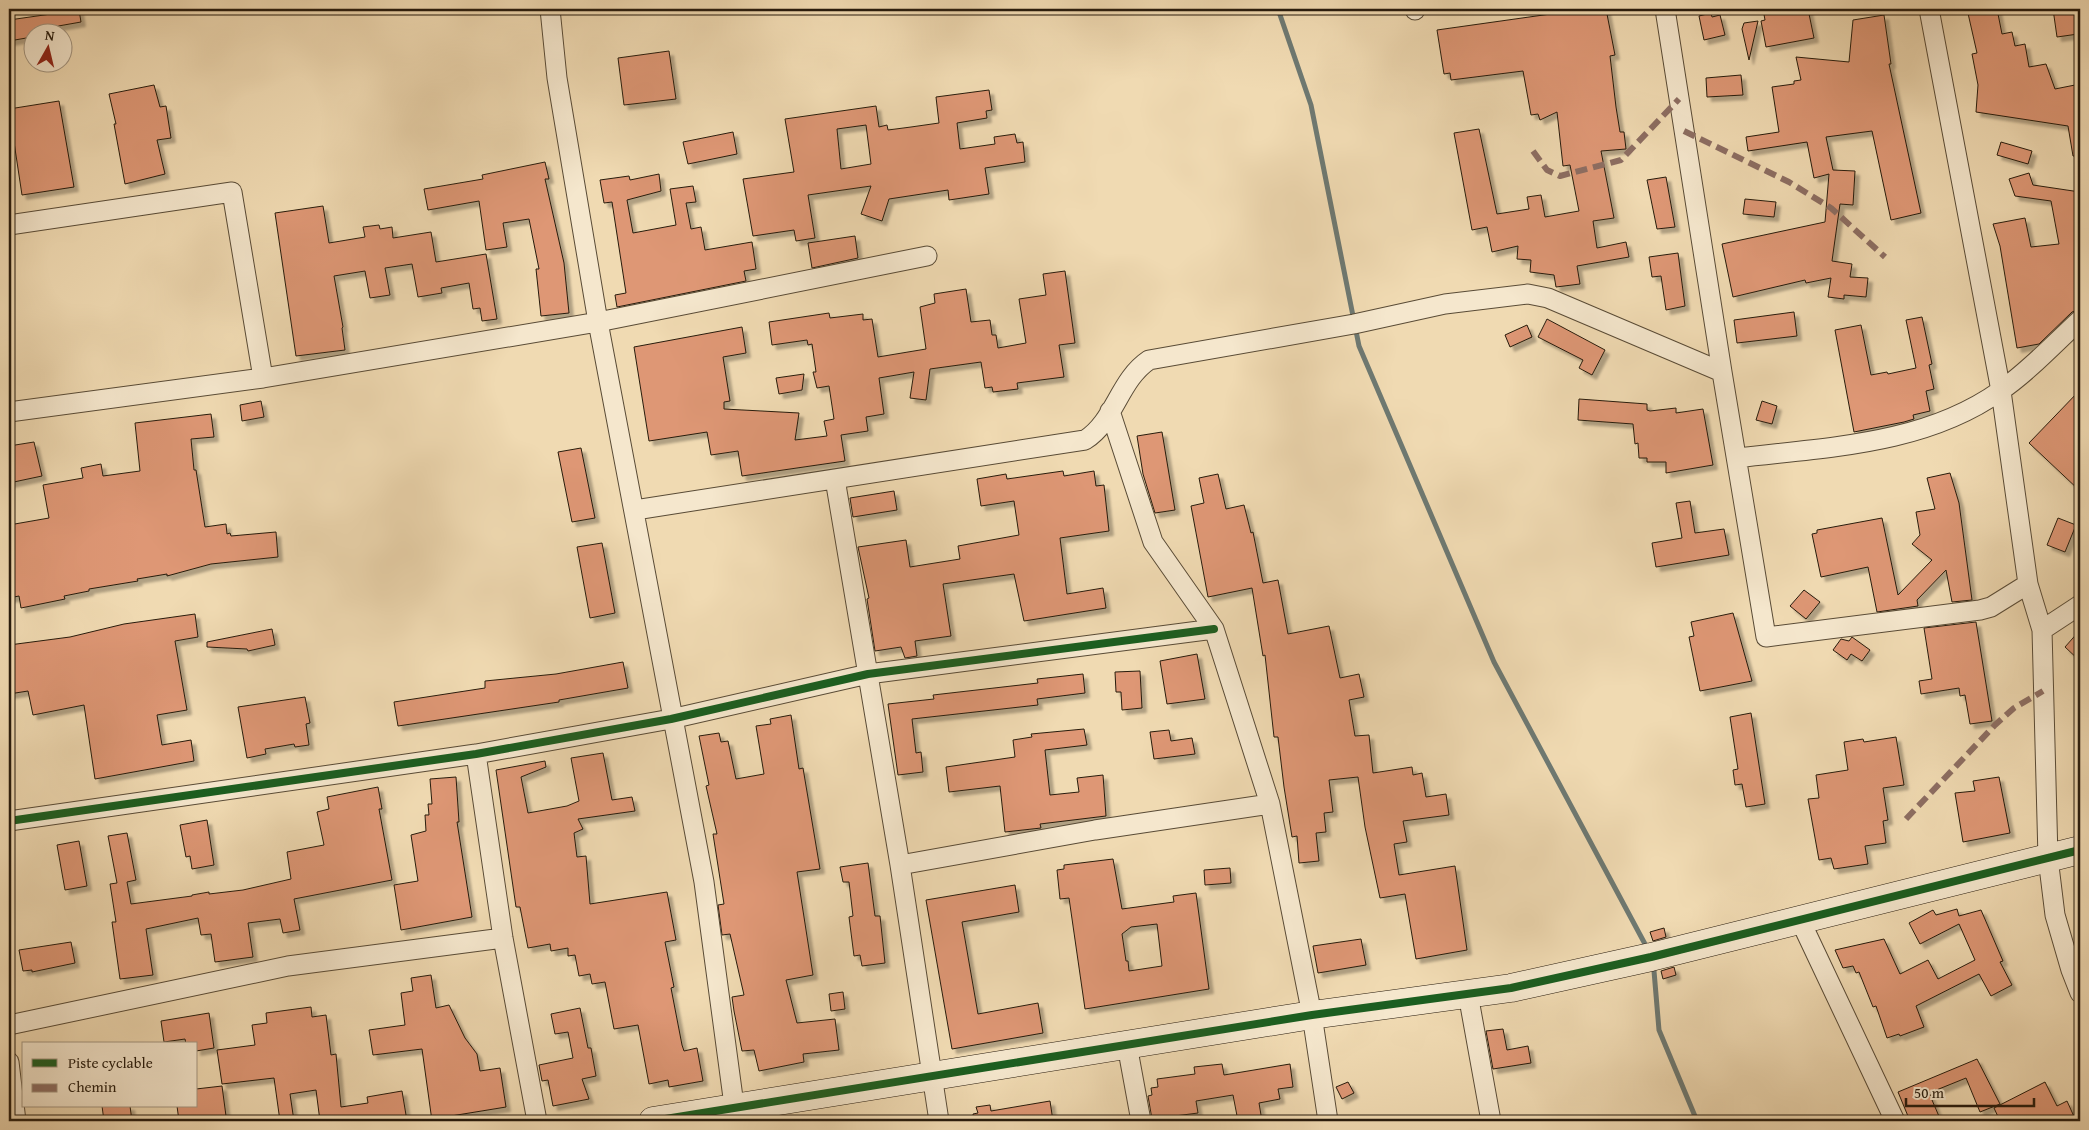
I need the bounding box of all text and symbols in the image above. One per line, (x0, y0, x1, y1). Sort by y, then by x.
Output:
north arrow (22, 22, 72, 72)
text: N (44, 25, 56, 46)
legend (22, 1042, 198, 1108)
text: Piste cyclable (68, 1052, 153, 1073)
scale bar (1906, 1075, 2034, 1107)
text: Chemin (68, 1076, 117, 1097)
text: 50 m (1914, 1082, 1945, 1103)

